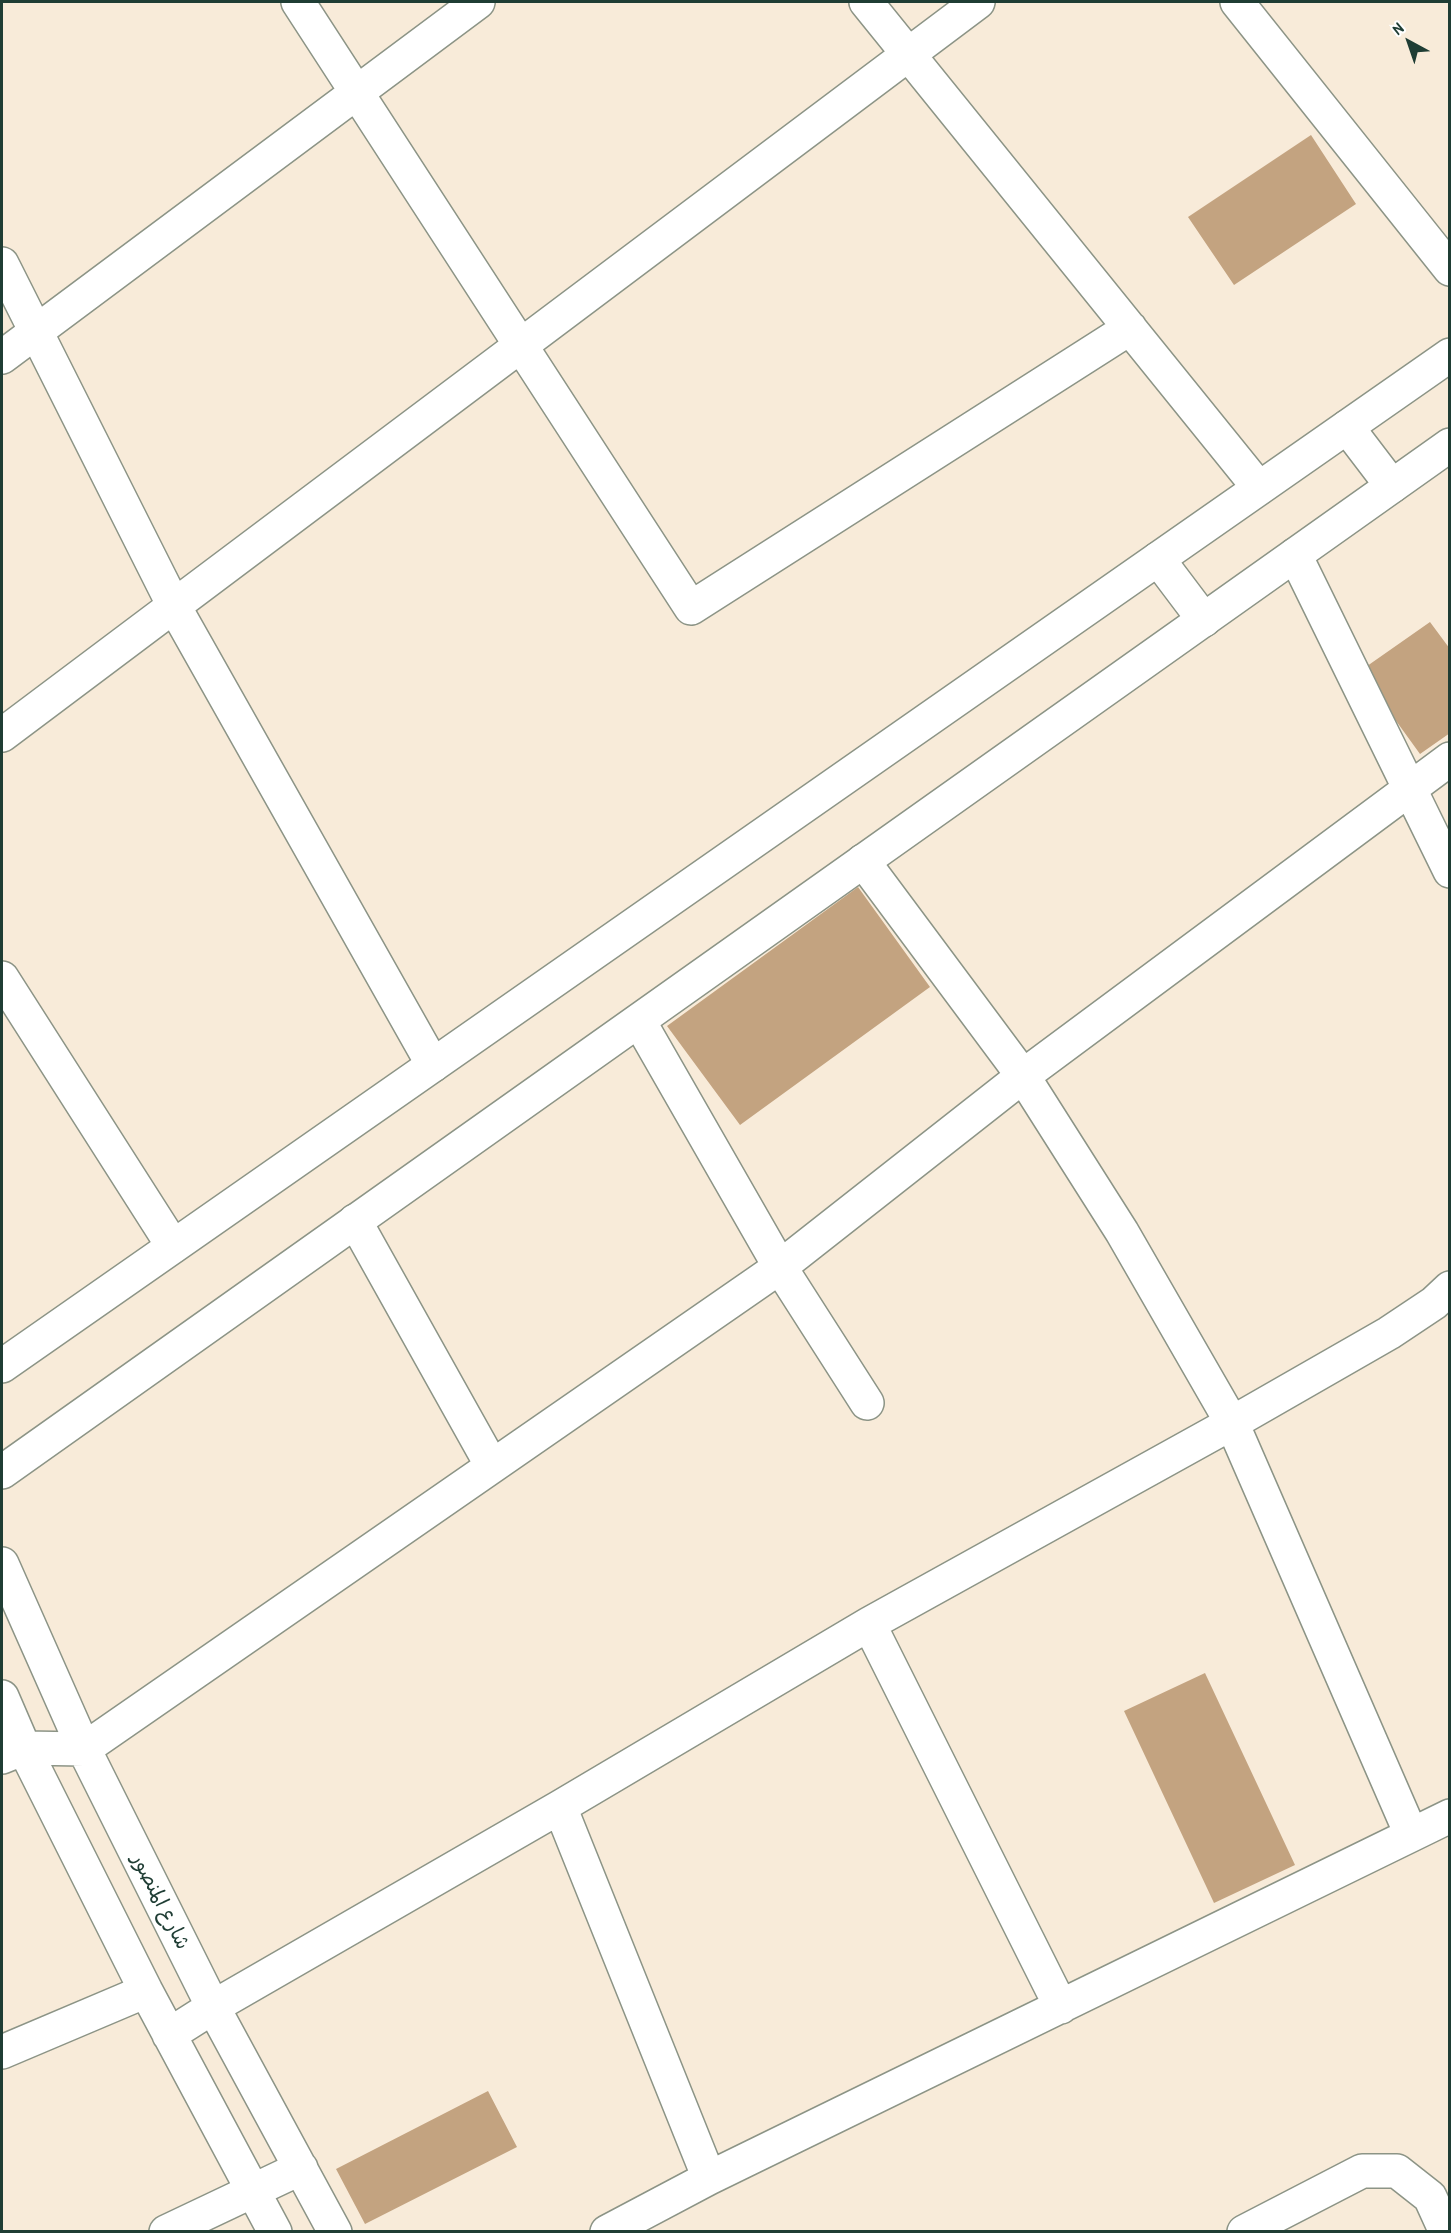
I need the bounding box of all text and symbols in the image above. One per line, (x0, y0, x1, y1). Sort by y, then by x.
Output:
north arrow (1379, 12, 1439, 72)
text: N (1387, 17, 1408, 39)
street label: شارع المنصور (126, 1850, 194, 1954)

